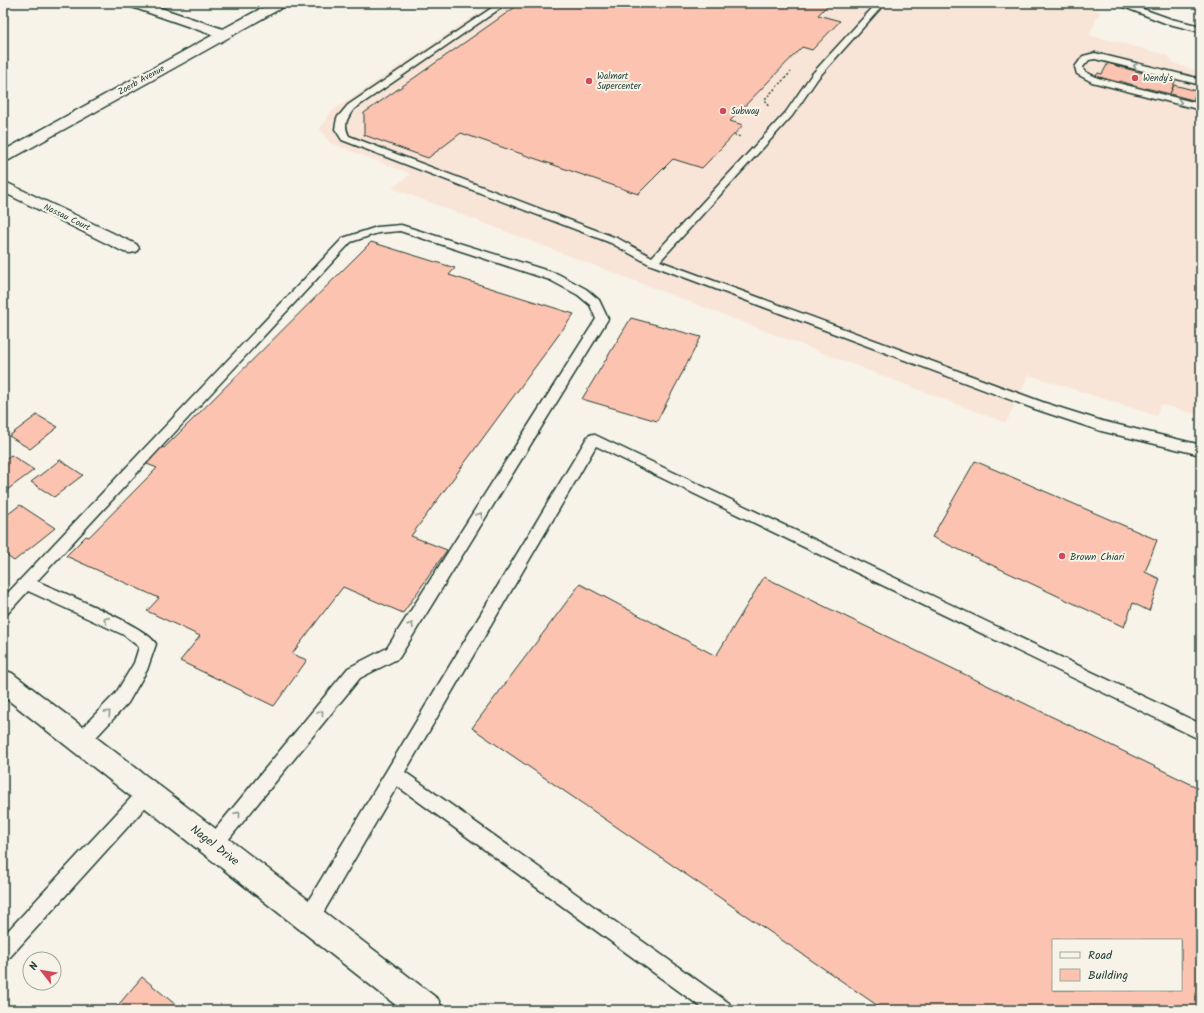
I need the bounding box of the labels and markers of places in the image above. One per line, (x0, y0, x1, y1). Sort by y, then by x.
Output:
place label: Walmart Supercenter (597, 69, 642, 94)
place label: Wendy's (1143, 71, 1173, 86)
marker: Wendy's (1130, 73, 1140, 83)
marker: Walmart Supercenter (584, 76, 594, 86)
place label: Subway (731, 104, 760, 119)
marker: Subway (718, 106, 728, 116)
place label: Brown Chiari (1070, 549, 1125, 565)
marker: Brown Chiari (1057, 551, 1067, 561)

